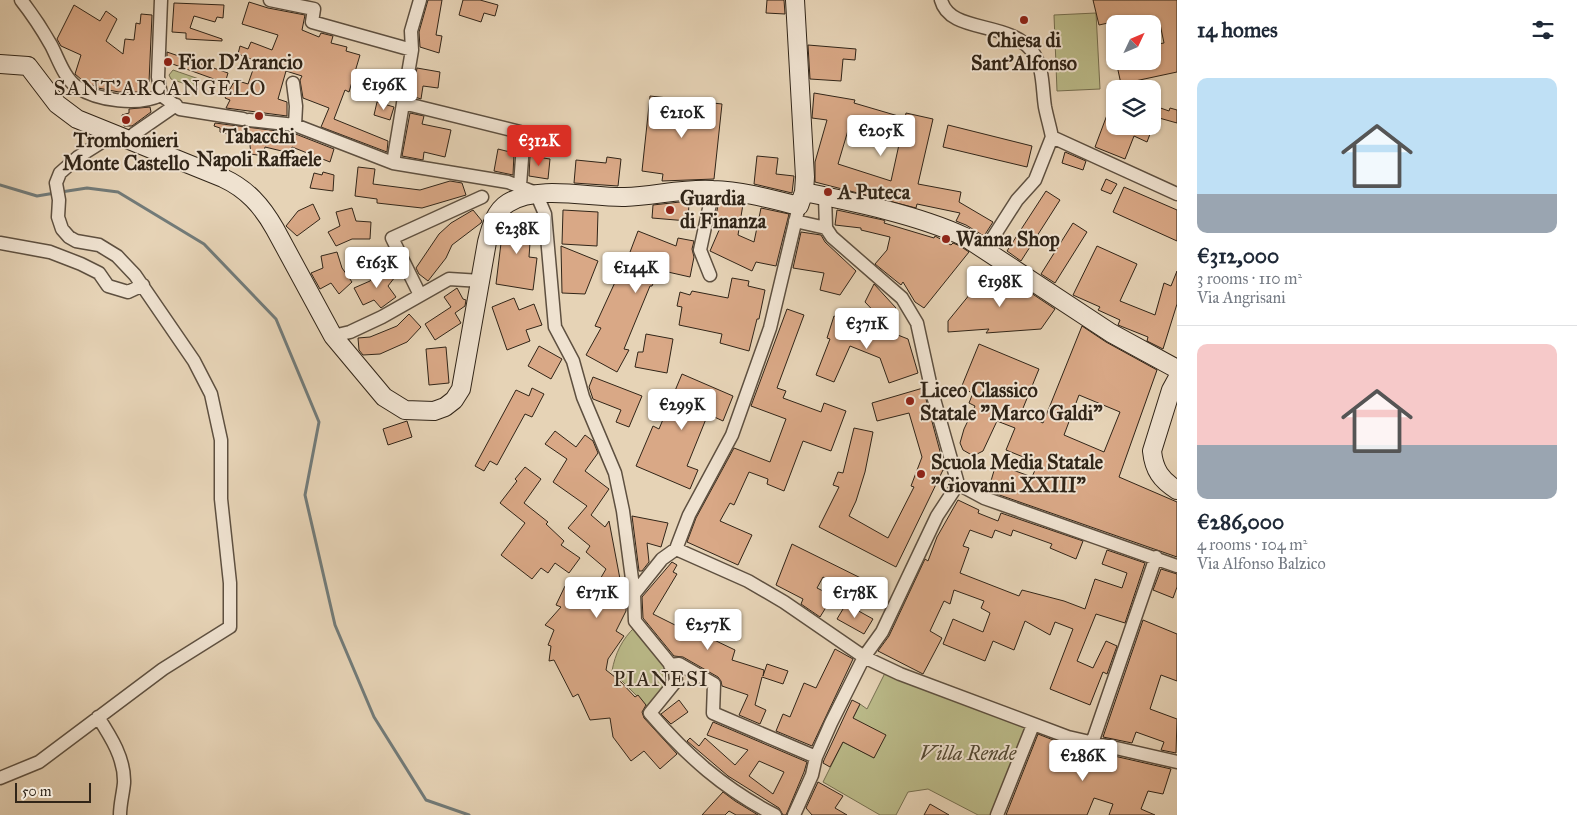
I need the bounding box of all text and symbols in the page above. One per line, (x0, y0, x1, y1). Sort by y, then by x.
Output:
marker: Chiesa di Sant'Alfonso (1018, 14, 1030, 26)
north arrow (1106, 15, 1161, 70)
map controls (1106, 15, 1161, 135)
icon: filters (1529, 16, 1557, 44)
text: 14 homes (1197, 17, 1278, 43)
place label: Chiesa di Sant'Alfonso (971, 28, 1077, 75)
place label: Fior D'Arancio (178, 50, 303, 74)
marker: Fior D'Arancio (162, 56, 174, 68)
pin: €196K (349, 68, 419, 111)
district label: SANT'ARCANGELO (53, 75, 267, 101)
text: €196K (362, 75, 406, 94)
button: layers (1106, 80, 1161, 135)
pin: €210K (647, 96, 717, 139)
text: €210K (660, 103, 704, 122)
marker: Tabacchi Napoli Raffaele (253, 110, 265, 122)
icon: home (1332, 111, 1422, 201)
marker: Trombonieri Monte Castello (120, 114, 132, 126)
pin: €205K (846, 114, 916, 157)
text: €205K (858, 121, 904, 140)
place label: Tabacchi Napoli Raffaele (196, 124, 322, 172)
pin: €312K (504, 124, 574, 167)
place label: Trombonieri Monte Castello (63, 128, 189, 175)
text: €312K (518, 131, 560, 150)
place label: A Puteca (836, 180, 911, 204)
place label: Guardia di Finanza (680, 186, 767, 233)
marker: A Puteca (822, 186, 834, 198)
marker: Guardia di Finanza (664, 204, 676, 216)
pin: €238K (482, 212, 552, 255)
text: €238K (495, 219, 539, 238)
place label: Wanna Shop (956, 227, 1060, 252)
marker: Wanna Shop (940, 233, 952, 245)
text: €312,000 (1197, 243, 1279, 269)
pin: €163K (342, 246, 412, 289)
pin: €144K (601, 252, 671, 294)
text: €163K (356, 253, 398, 272)
text: €144K (613, 258, 659, 277)
pin: €198K (965, 266, 1035, 308)
text: 3 rooms · 110 m² (1197, 269, 1302, 288)
text: €198K (978, 272, 1022, 291)
text: Via Angrisani (1197, 288, 1286, 307)
pin: €371K (832, 308, 902, 350)
text: €371K (846, 314, 888, 333)
icon: home (1332, 376, 1422, 466)
place label: Liceo Classico Statale "Marco Galdi" (920, 378, 1103, 425)
pin: €299K (647, 388, 717, 431)
text: €299K (659, 395, 705, 414)
marker: Liceo Classico Statale "Marco Galdi" (904, 395, 916, 407)
place label: Scuola Media Statale "Giovanni XXIII" (931, 450, 1104, 497)
marker: Scuola Media Statale "Giovanni XXIII" (915, 468, 927, 480)
text: €286,000 (1197, 509, 1284, 535)
text: 4 rooms · 104 m² (1197, 535, 1307, 554)
text: Via Alfonso Balzico (1197, 554, 1326, 573)
pin: €171K (562, 576, 632, 619)
pin: €178K (820, 576, 890, 619)
text: €171K (576, 583, 618, 602)
text: €178K (833, 583, 877, 602)
pin: €257K (673, 608, 743, 651)
text: €257K (686, 615, 730, 634)
district label: PIANESI (613, 666, 709, 692)
pin: €286K (1048, 740, 1118, 782)
park label: Villa Rende (920, 741, 1017, 765)
text: €286K (1060, 746, 1106, 765)
scale bar (15, 780, 91, 803)
text: 50 m (22, 783, 51, 800)

